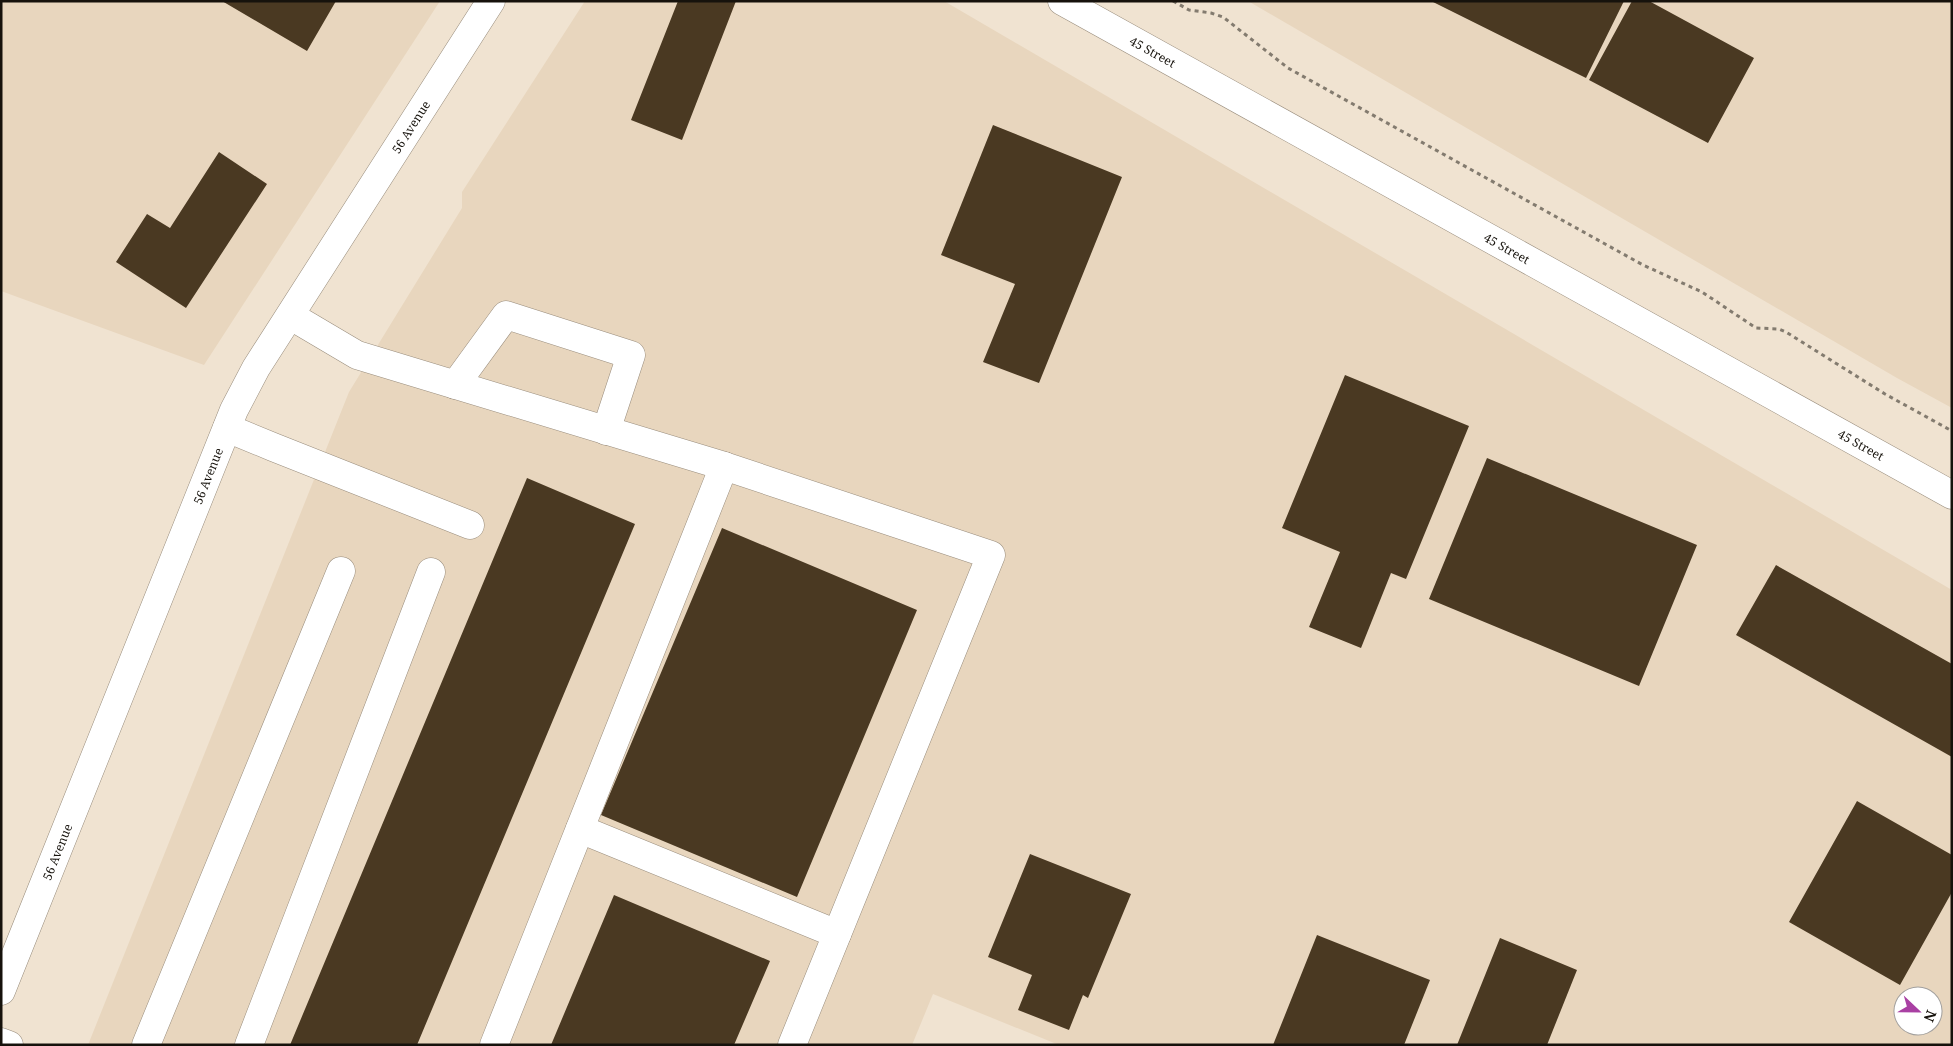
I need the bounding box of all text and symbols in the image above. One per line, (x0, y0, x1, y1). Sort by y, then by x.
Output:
street label: 45 Street (1127, 32, 1179, 71)
street label: 56 Avenue (387, 97, 434, 156)
street label: 45 Street (1481, 228, 1533, 268)
street label: 45 Street (1835, 425, 1887, 464)
street label: 56 Avenue (189, 445, 227, 507)
street label: 56 Avenue (38, 821, 76, 883)
north arrow (1893, 986, 1943, 1036)
text: N (1920, 1007, 1941, 1025)

